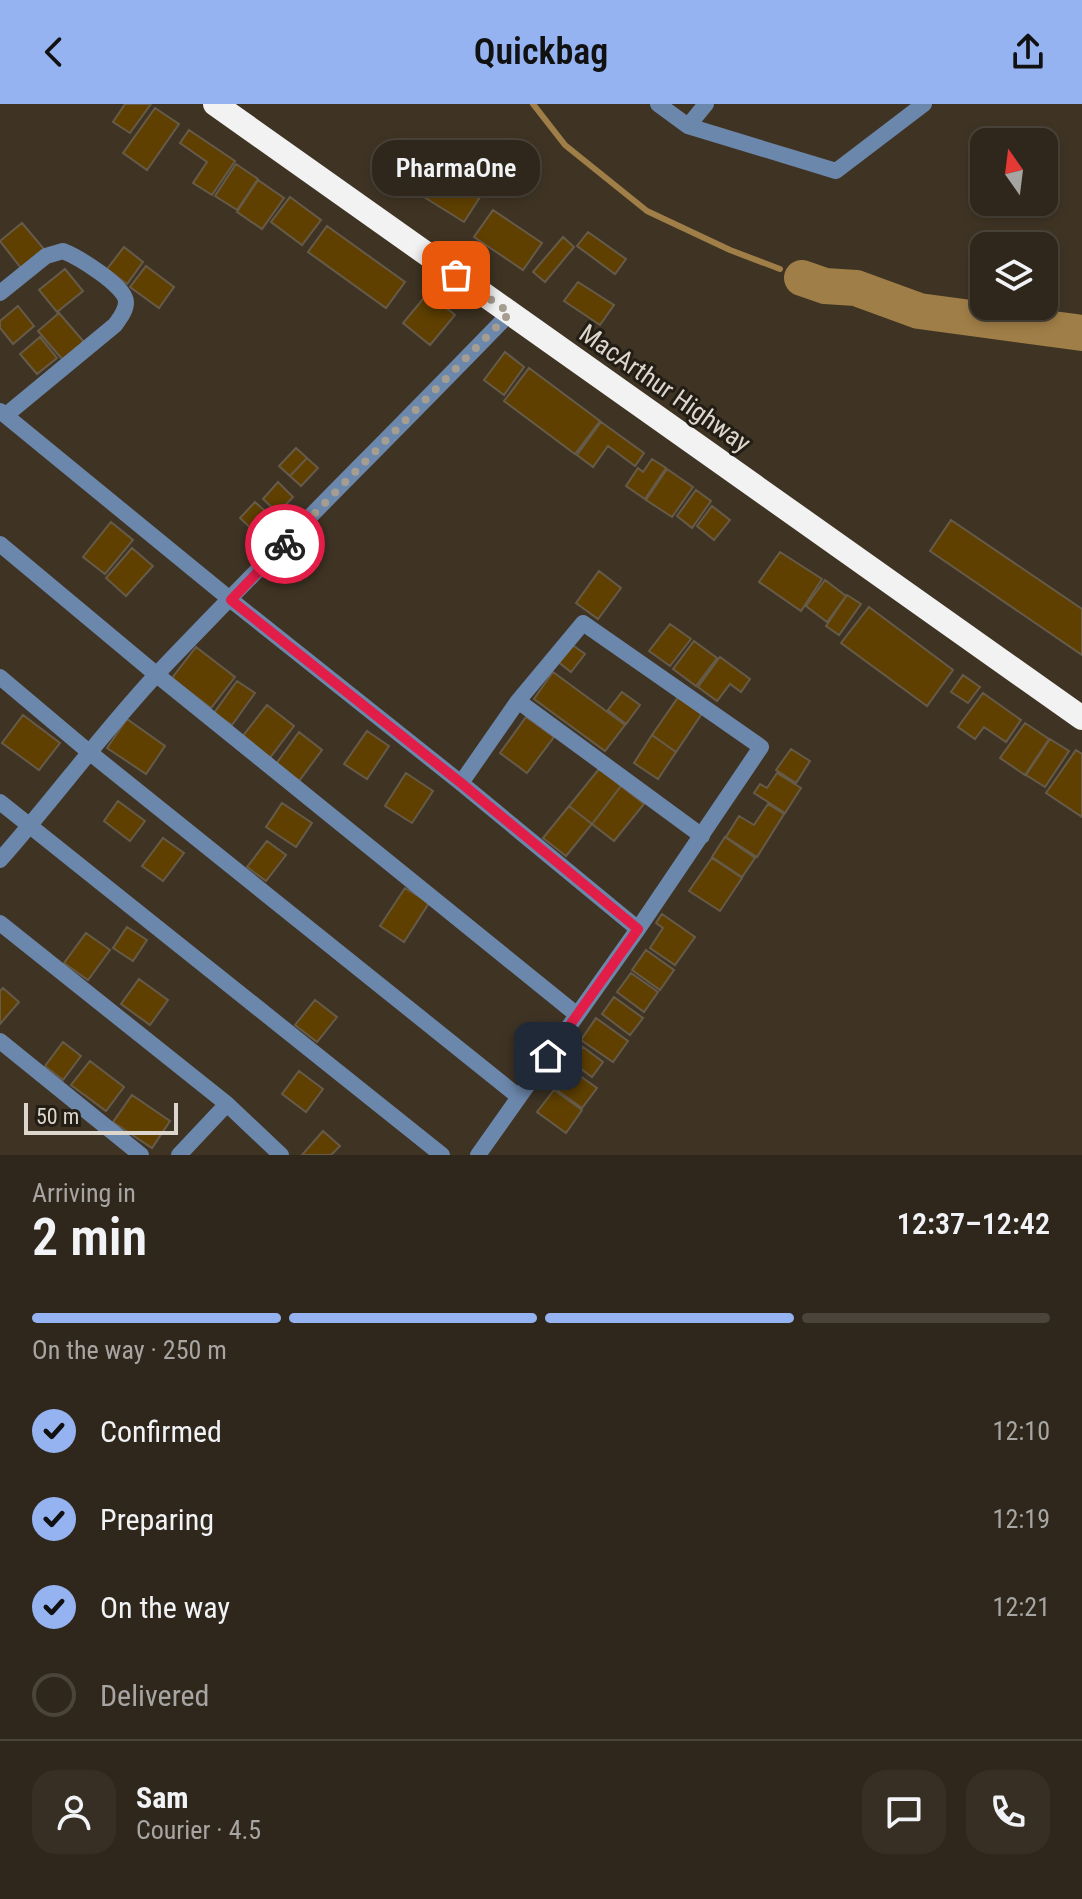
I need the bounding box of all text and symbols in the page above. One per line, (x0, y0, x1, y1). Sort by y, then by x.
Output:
icon: back (32, 30, 76, 74)
icon: share (1006, 30, 1050, 74)
text: Quickbag (474, 31, 608, 73)
north arrow (970, 128, 1058, 216)
map controls (970, 128, 1058, 320)
callout: PharmaOne (372, 139, 540, 195)
text: PharmaOne (396, 153, 516, 183)
button: layers (970, 232, 1058, 320)
pin (422, 241, 490, 309)
icon: bag (434, 253, 478, 297)
street label: MacArthur Highway (574, 318, 756, 458)
courier (245, 504, 325, 584)
icon: bike (263, 522, 307, 566)
pin (514, 1022, 582, 1090)
icon: home (526, 1034, 570, 1078)
scale bar (24, 1099, 178, 1135)
text: 50 m (36, 1104, 79, 1129)
text: Arriving in (32, 1178, 136, 1208)
text: 12:37–12:42 (897, 1206, 1050, 1241)
text: 2 min (32, 1207, 147, 1268)
text: On the way · 250 m (32, 1335, 227, 1365)
icon: check (32, 1409, 76, 1453)
text: Confirmed (100, 1414, 222, 1449)
text: 12:10 (993, 1416, 1050, 1446)
icon: check (32, 1497, 76, 1541)
text: Preparing (100, 1502, 214, 1537)
text: 12:19 (993, 1504, 1050, 1534)
icon: check (32, 1585, 76, 1629)
text: On the way (100, 1590, 230, 1625)
text: 12:21 (993, 1592, 1050, 1622)
text: Delivered (100, 1678, 209, 1713)
button: person (32, 1770, 116, 1854)
button: chat (862, 1770, 946, 1854)
button: phone (966, 1770, 1050, 1854)
text: Sam (136, 1780, 189, 1815)
text: Courier · 4.5 (136, 1815, 261, 1845)

